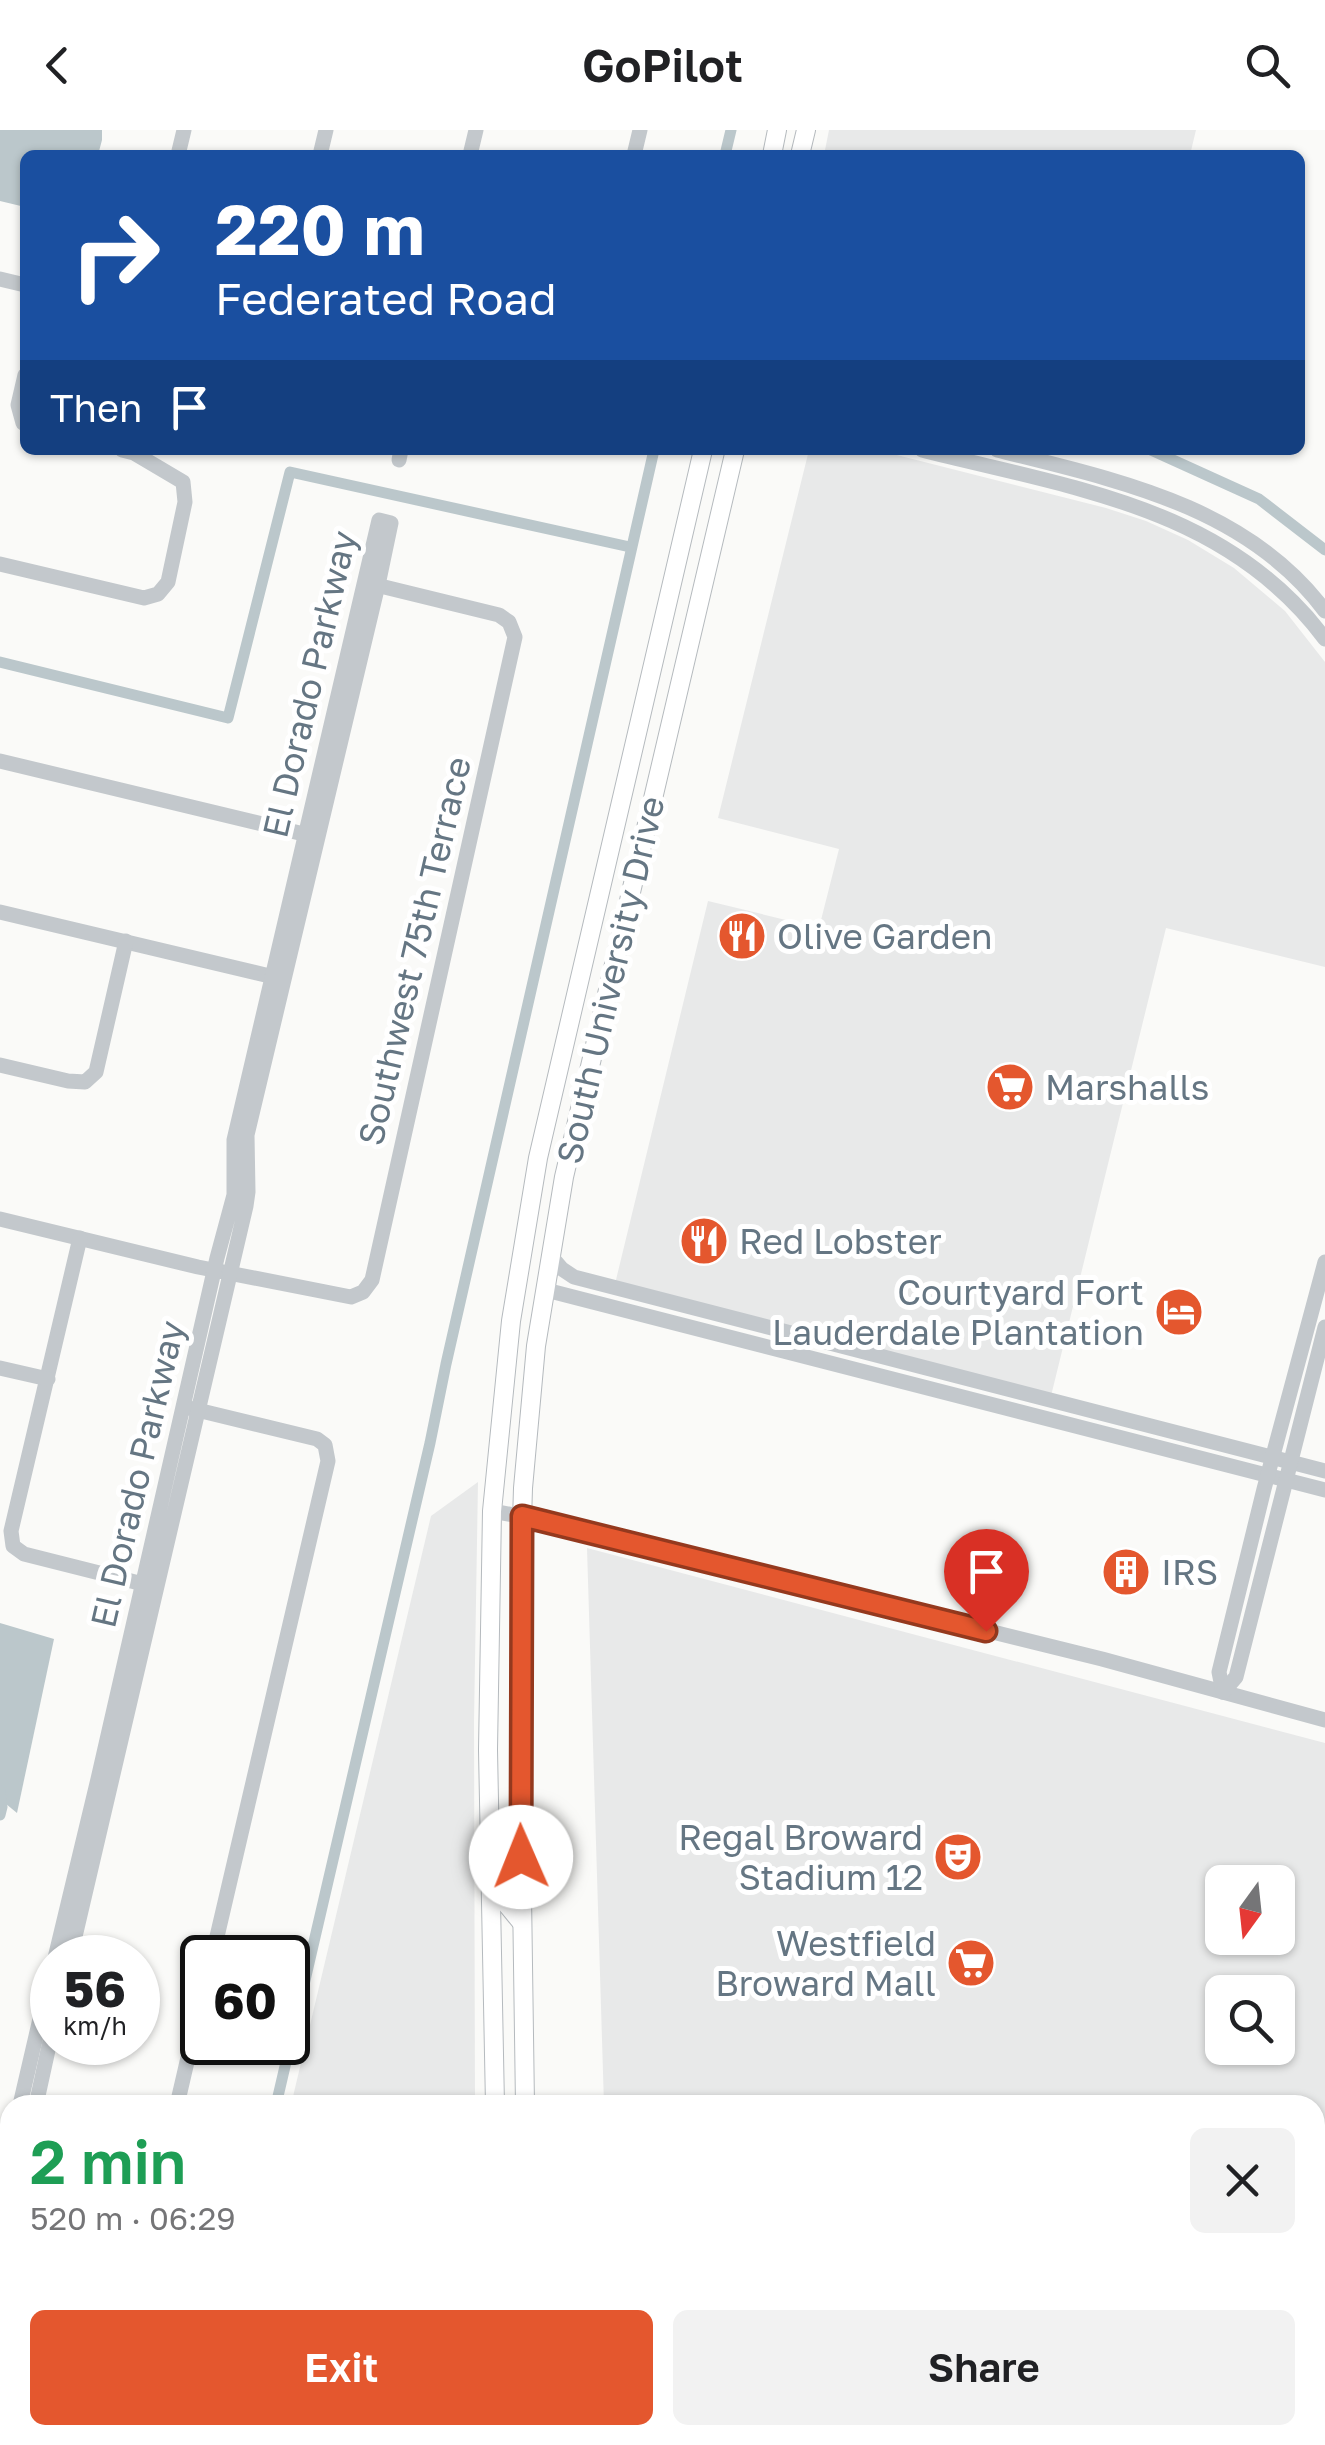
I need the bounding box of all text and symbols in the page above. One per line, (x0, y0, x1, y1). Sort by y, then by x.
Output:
icon: back (30, 38, 85, 93)
text: GoPilot (582, 38, 743, 92)
icon: search (1240, 38, 1295, 93)
text: 220 m (215, 186, 425, 270)
icon: right (50, 190, 180, 320)
text: Federated Road (215, 271, 557, 325)
icon: arrive (162, 380, 217, 435)
text: Then (50, 385, 142, 430)
street label: El Dorado Parkway (253, 526, 365, 842)
street label: Southwest 75th Terrace (349, 753, 479, 1149)
street label: South University Drive (547, 792, 673, 1168)
restaurant icon: Olive Garden (716, 910, 768, 962)
place label: Olive Garden (777, 915, 993, 957)
supermarket icon: Marshalls (984, 1061, 1036, 1113)
place label: Marshalls (1045, 1066, 1209, 1108)
restaurant icon: Red Lobster (678, 1215, 730, 1267)
place label: Red Lobster (739, 1220, 942, 1262)
place label: Courtyard Fort Lauderdale Plantation (772, 1271, 1144, 1353)
hotel icon: Courtyard Fort Lauderdale Plantation (1153, 1286, 1205, 1338)
street label: El Dorado Parkway (81, 1316, 193, 1632)
pin (944, 1529, 1029, 1632)
icon: arrive (959, 1544, 1014, 1599)
building icon: IRS (1100, 1546, 1152, 1598)
place label: IRS (1161, 1551, 1218, 1593)
position arrow (469, 1805, 573, 1909)
place label: Regal Broward Stadium 12 (678, 1816, 923, 1898)
theatre icon: Regal Broward Stadium 12 (932, 1831, 984, 1883)
north arrow (1205, 1865, 1295, 1955)
map controls (1205, 1865, 1295, 2065)
place label: Westfield Broward Mall (715, 1922, 936, 2004)
speed limit sign: 60 (180, 1935, 310, 2065)
supermarket icon: Westfield Broward Mall (945, 1937, 997, 1989)
text: 56 (64, 1958, 126, 2018)
button: search (1205, 1975, 1295, 2065)
text: km/h (63, 2010, 127, 2041)
text: 2 min (30, 2125, 186, 2197)
button: close (1190, 2128, 1295, 2233)
text: 520 m · 06:29 (30, 2199, 236, 2237)
button: Exit (30, 2310, 653, 2425)
button: Share (673, 2310, 1295, 2425)

